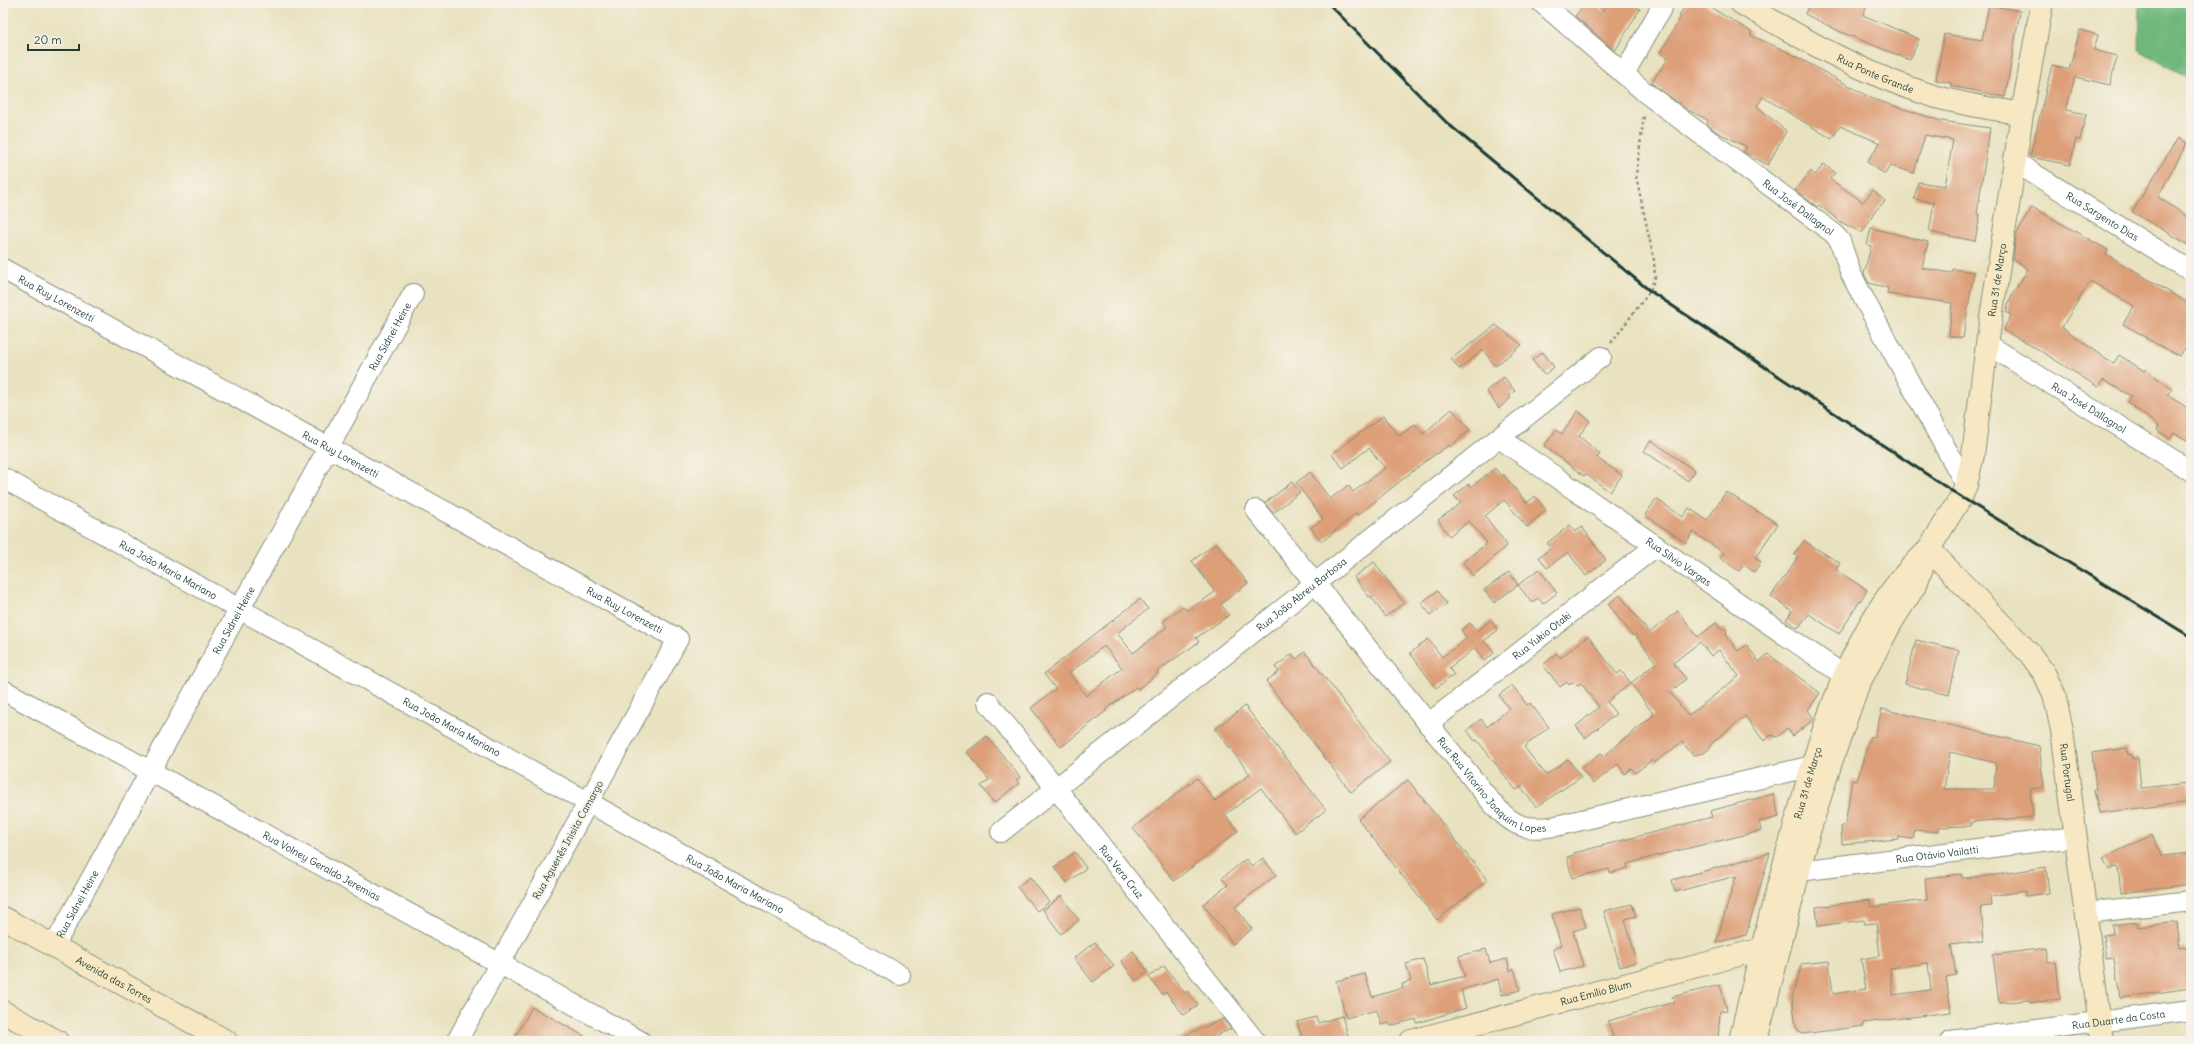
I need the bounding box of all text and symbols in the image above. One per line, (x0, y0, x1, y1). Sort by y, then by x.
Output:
scale bar (28, 26, 79, 52)
text: 20 m (34, 32, 62, 47)
street label: Rua Ponte Grande (1835, 51, 1916, 96)
street label: Rua José Dallagnol (1760, 176, 1837, 238)
street label: Rua Sargento Dias (2064, 189, 2142, 244)
street label: Rua 31 de Março (1985, 242, 2009, 318)
street label: Rua Ruy Lorenzetti (16, 272, 97, 325)
street label: Rua Sidnei Heine (366, 300, 414, 373)
street label: Rua José Dallagnol (2049, 379, 2129, 436)
street label: Rua Ruy Lorenzetti (300, 428, 381, 480)
street label: Rua Sílvio Vargas (1643, 534, 1714, 589)
street label: Rua João Maria Mariano (117, 537, 220, 602)
street label: Rua João Abreu Barbosa (1253, 554, 1349, 634)
street label: Rua Sidnei Heine (209, 584, 257, 656)
street label: Rua Ruy Lorenzetti (584, 584, 665, 636)
street label: Rua Yukio Otaki (1510, 609, 1573, 662)
street label: Rua João Maria Mariano (400, 694, 503, 759)
street label: Rua Rua Vitorino Joaquim Lopes (1435, 734, 1547, 834)
street label: Rua Portugal (2057, 742, 2078, 802)
street label: Rua 31 de Março (1791, 745, 1824, 820)
street label: Rua Aguenês Inisita Camargo (530, 778, 606, 902)
street label: Rua Volney Geraldo Jeremias (261, 828, 383, 904)
street label: Rua Vera Cruz (1096, 842, 1147, 901)
street label: Rua Otávio Vailatti (1895, 842, 1979, 866)
street label: Rua João Maria Mariano (684, 851, 787, 916)
street label: Rua Sidnei Heine (53, 868, 101, 940)
street label: Avenida das Torres (74, 953, 155, 1006)
street label: Rua Emílio Blum (1559, 977, 1633, 1008)
street label: Rua Duarte da Costa (2071, 1007, 2166, 1032)

